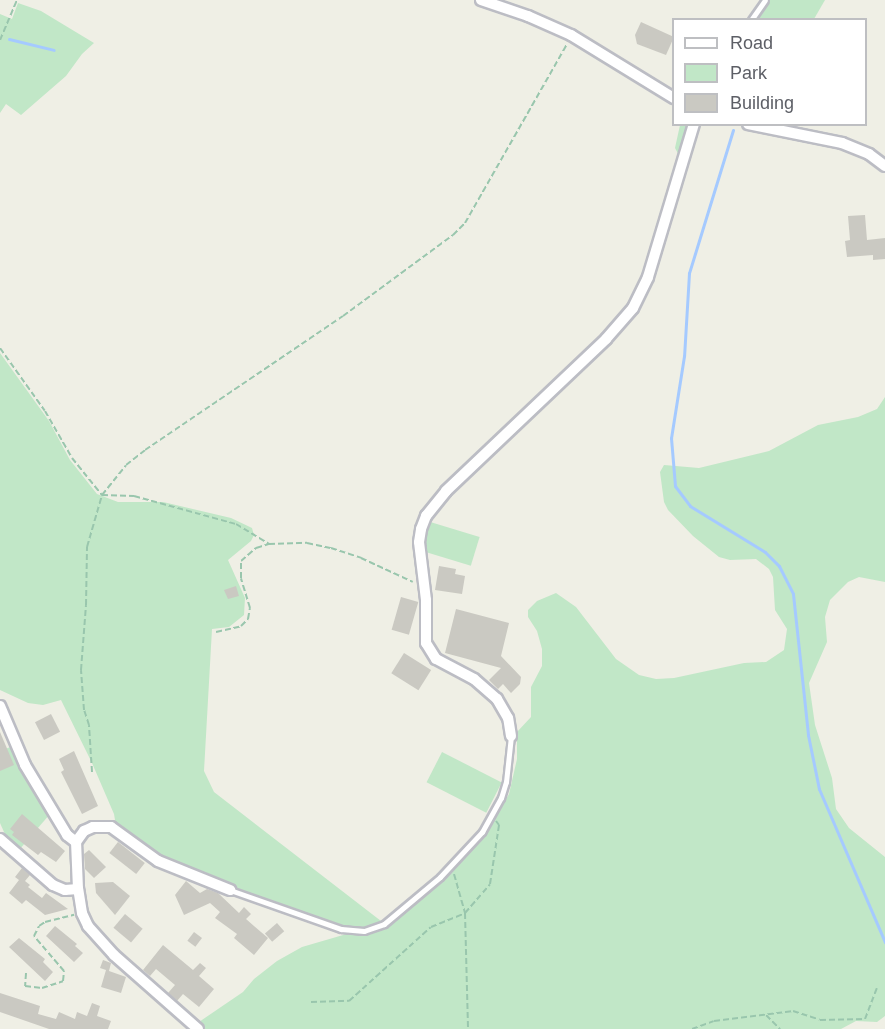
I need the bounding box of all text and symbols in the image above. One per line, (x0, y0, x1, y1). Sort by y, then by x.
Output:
legend (672, 18, 867, 126)
text: Road (730, 33, 773, 53)
text: Park (730, 63, 767, 83)
text: Building (730, 93, 794, 113)

